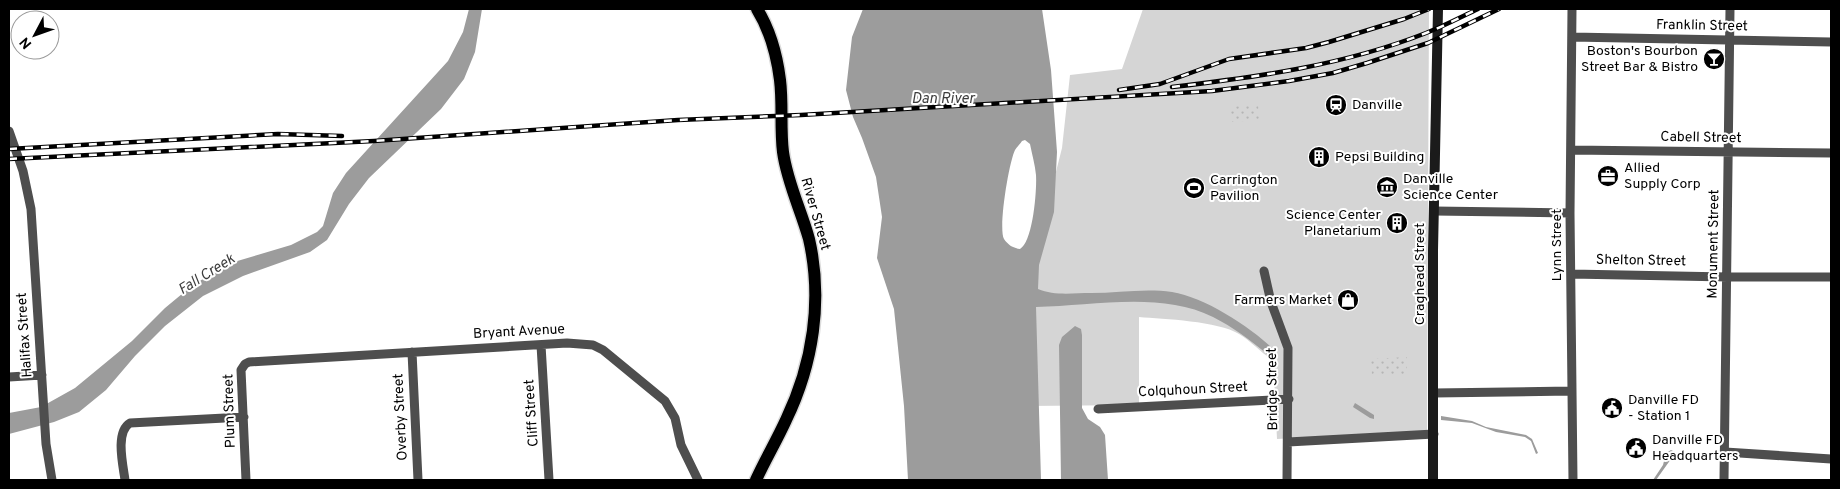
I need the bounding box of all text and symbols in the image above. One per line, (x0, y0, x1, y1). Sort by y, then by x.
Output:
north arrow (10, 10, 60, 60)
street label: Franklin Street (1656, 17, 1748, 35)
text: N (17, 33, 36, 52)
place label: Boston's Bourbon Street Bar & Bistro (1581, 43, 1698, 76)
bar icon: Boston's Bourbon Street Bar & Bistro (1702, 47, 1726, 71)
water label: Dan River (911, 90, 976, 109)
station icon: Danville (1324, 93, 1348, 117)
place label: Danville (1352, 97, 1402, 114)
street label: Cabell Street (1660, 129, 1742, 147)
building icon: Pepsi Building (1307, 145, 1331, 169)
place label: Pepsi Building (1335, 149, 1424, 166)
place label: Allied Supply Corp (1624, 160, 1701, 193)
office icon: Allied Supply Corp (1596, 164, 1620, 188)
place label: Danville Science Center (1403, 171, 1499, 204)
place label: Carrington Pavilion (1210, 172, 1278, 205)
museum icon: Danville Science Center (1375, 175, 1399, 199)
street label: River Street (797, 176, 833, 252)
sports icon: Carrington Pavilion (1182, 176, 1206, 200)
street label: Monument Street (1705, 189, 1723, 299)
place label: Science Center Planetarium (1286, 207, 1382, 240)
street label: Lynn Street (1549, 209, 1566, 281)
building icon: Science Center Planetarium (1385, 211, 1409, 235)
street label: Craghead Street (1412, 223, 1429, 325)
water label: Fall Creek (175, 250, 239, 300)
street label: Shelton Street (1596, 252, 1686, 270)
shop icon: Farmers Market (1336, 288, 1360, 312)
street label: Halifax Street (14, 292, 36, 378)
place label: Farmers Market (1234, 292, 1332, 309)
street label: Bryant Avenue (473, 321, 565, 343)
street label: Bridge Street (1264, 347, 1282, 431)
street label: Overby Street (390, 373, 412, 461)
street label: Plum Street (220, 374, 240, 448)
street label: Cliff Street (521, 379, 543, 447)
street label: Colquhoun Street (1138, 379, 1248, 401)
place label: Danville FD - Station 1 (1628, 392, 1699, 425)
public building icon: Danville FD - Station 1 (1600, 396, 1624, 420)
place label: Danville FD Headquarters (1652, 432, 1739, 465)
public building icon: Danville FD Headquarters (1624, 436, 1648, 460)

